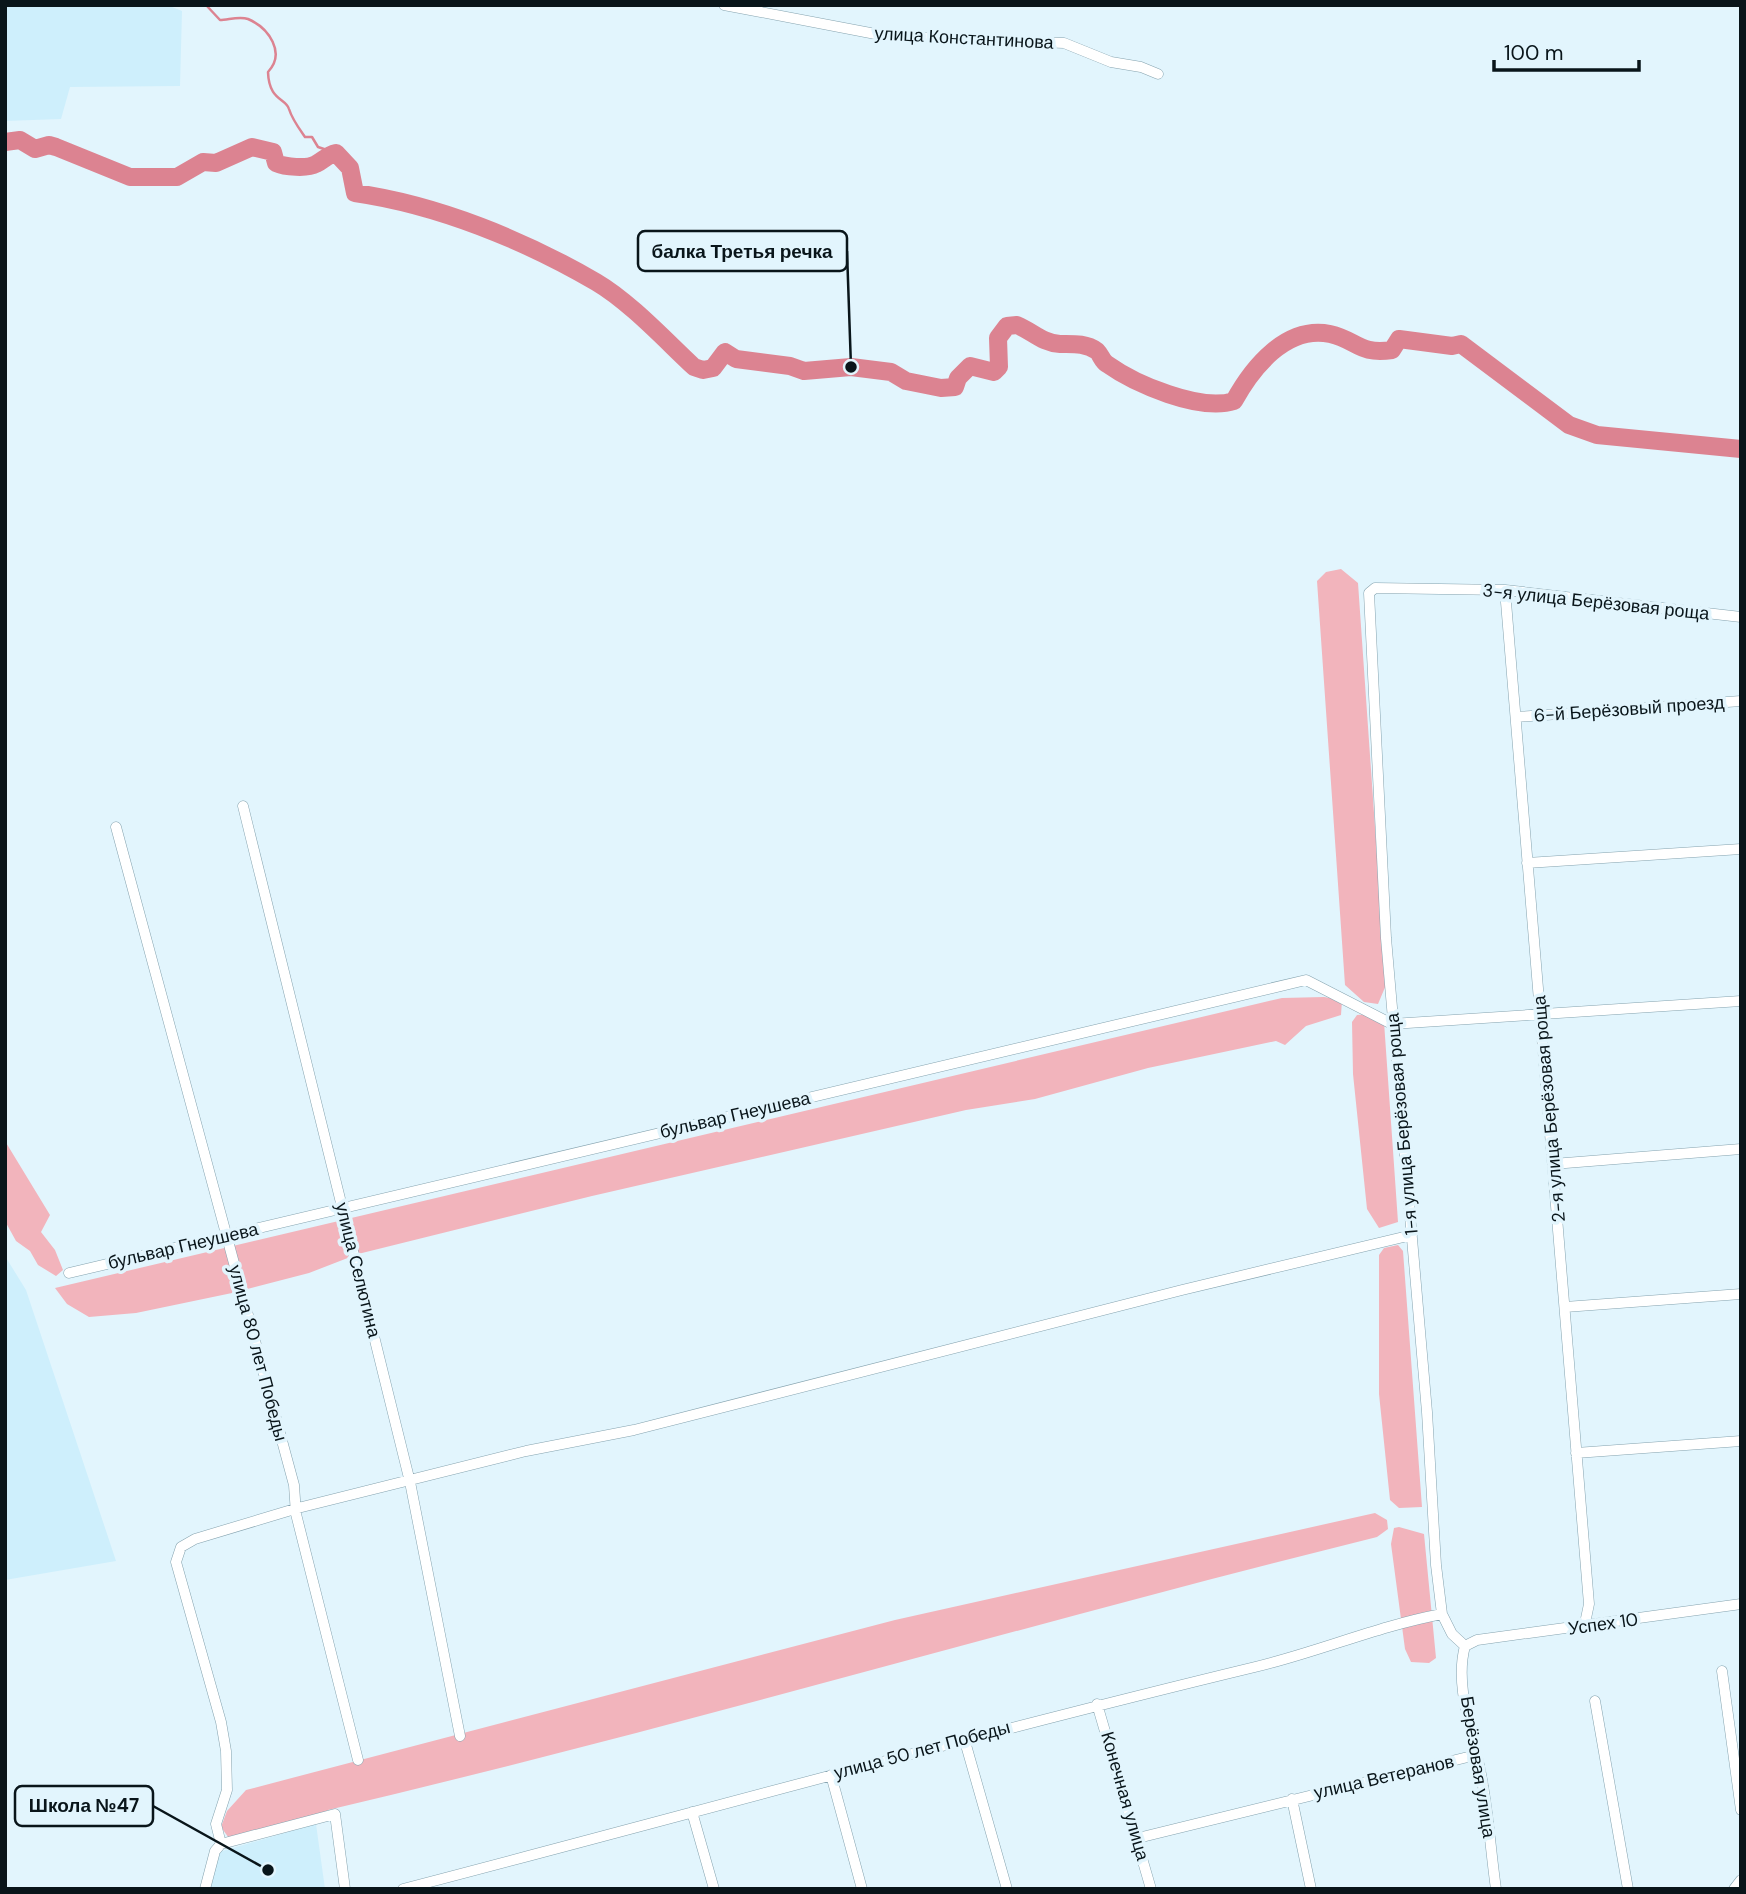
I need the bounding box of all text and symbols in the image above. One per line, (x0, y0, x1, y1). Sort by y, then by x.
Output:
street label: улица Константинова (874, 21, 1055, 55)
scale bar (1494, 28, 1639, 72)
text: 100 m (1504, 39, 1564, 67)
callout: балка Третья речка (638, 231, 847, 271)
text: балка Третья речка (651, 239, 833, 264)
street label: 3-я улица Берёзовая роща (1481, 578, 1712, 626)
street label: 6-й Берёзовый проезд (1533, 690, 1726, 728)
street label: 2-я улица Берёзовая роща (1527, 994, 1571, 1223)
street label: 1-я улица Берёзовая роща (1380, 1011, 1424, 1236)
street label: бульвар Гнеушева (657, 1086, 814, 1144)
street label: улица Селютина (330, 1200, 387, 1341)
street label: бульвар Гнеушева (105, 1217, 262, 1275)
street label: улица 80 лет Победы (223, 1262, 293, 1444)
street label: Успех 10 (1567, 1607, 1639, 1641)
street label: Берёзовая улица (1455, 1694, 1501, 1841)
street label: улица 50 лет Победы (831, 1715, 1013, 1785)
street label: Конечная улица (1095, 1729, 1155, 1864)
street label: улица Ветеранов (1311, 1749, 1457, 1805)
callout: Школа №47 (15, 1786, 153, 1826)
text: Школа №47 (29, 1793, 139, 1818)

